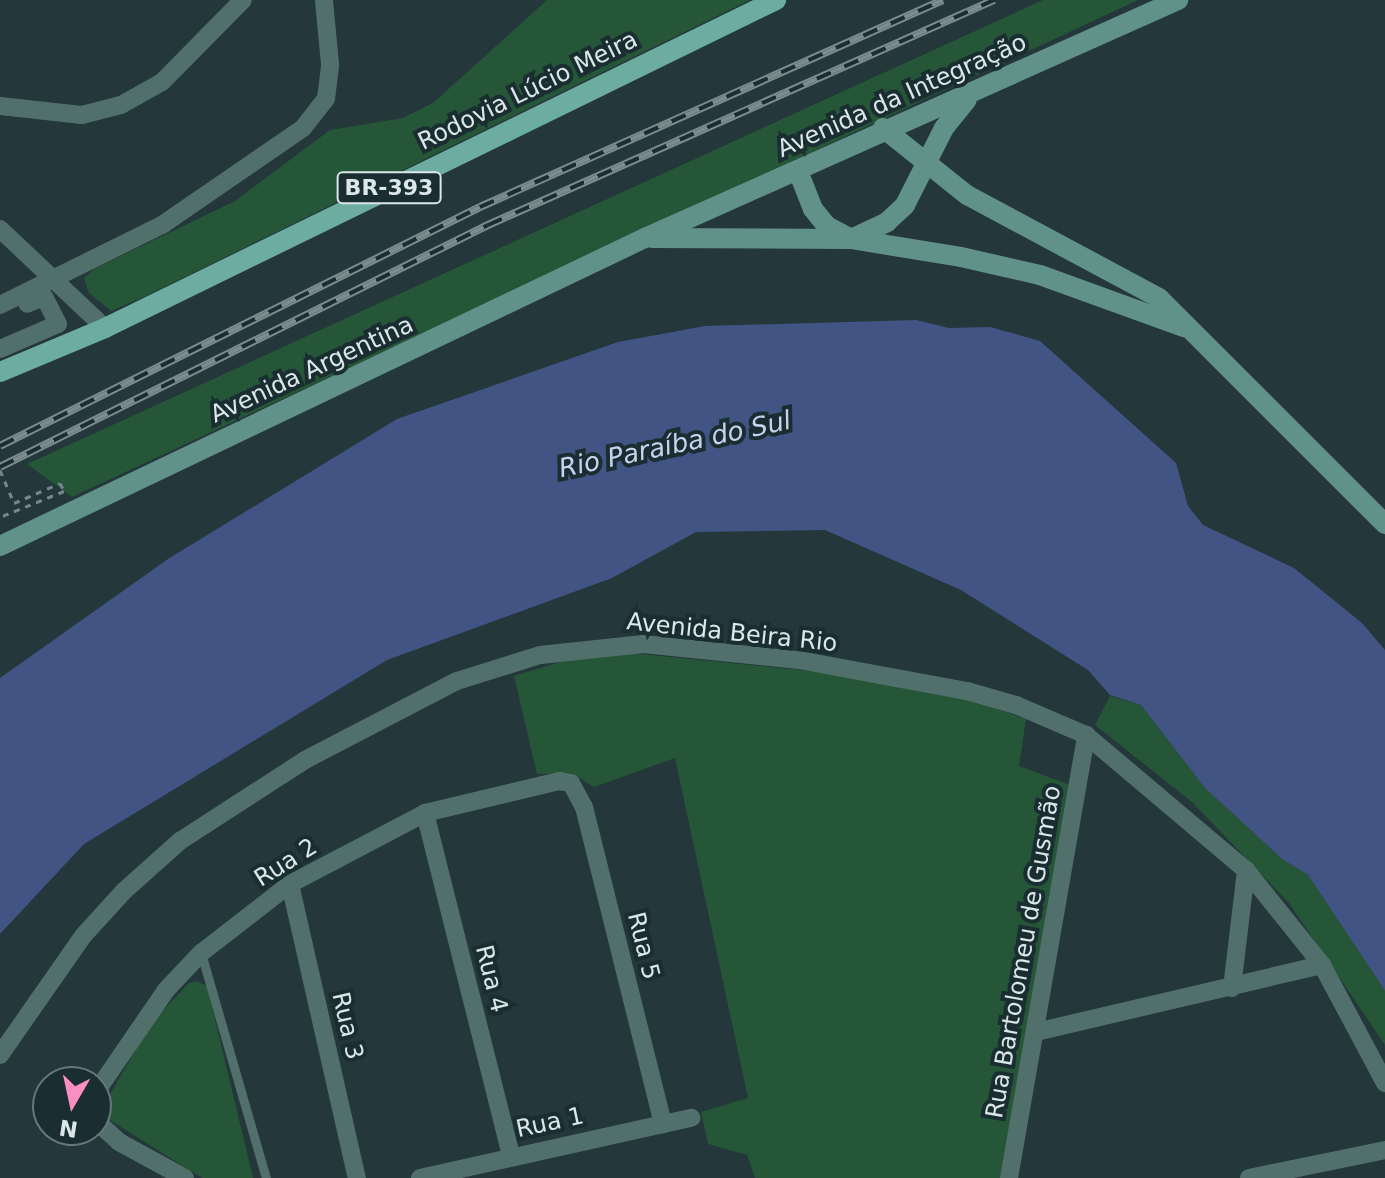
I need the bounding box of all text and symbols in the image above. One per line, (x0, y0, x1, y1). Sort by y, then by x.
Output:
street label: Rodovia Lúcio Meira (414, 25, 642, 157)
street label: Avenida da Integração (773, 28, 1031, 164)
road number: BR-393 (335, 170, 443, 206)
street label: Avenida Argentina (206, 310, 418, 430)
water label: Rio Paraíba do Sul (556, 405, 794, 485)
street label: Avenida Beira Rio (625, 608, 839, 658)
street label: Rua Bartolomeu de Gusmão (981, 783, 1067, 1121)
street label: Rua 2 (249, 833, 323, 893)
street label: Rua 5 (621, 909, 665, 983)
street label: Rua 4 (469, 942, 513, 1016)
street label: Rua 3 (325, 989, 369, 1063)
north arrow (32, 1066, 112, 1146)
street label: Rua 1 (514, 1102, 586, 1144)
text: N (57, 1114, 80, 1142)

